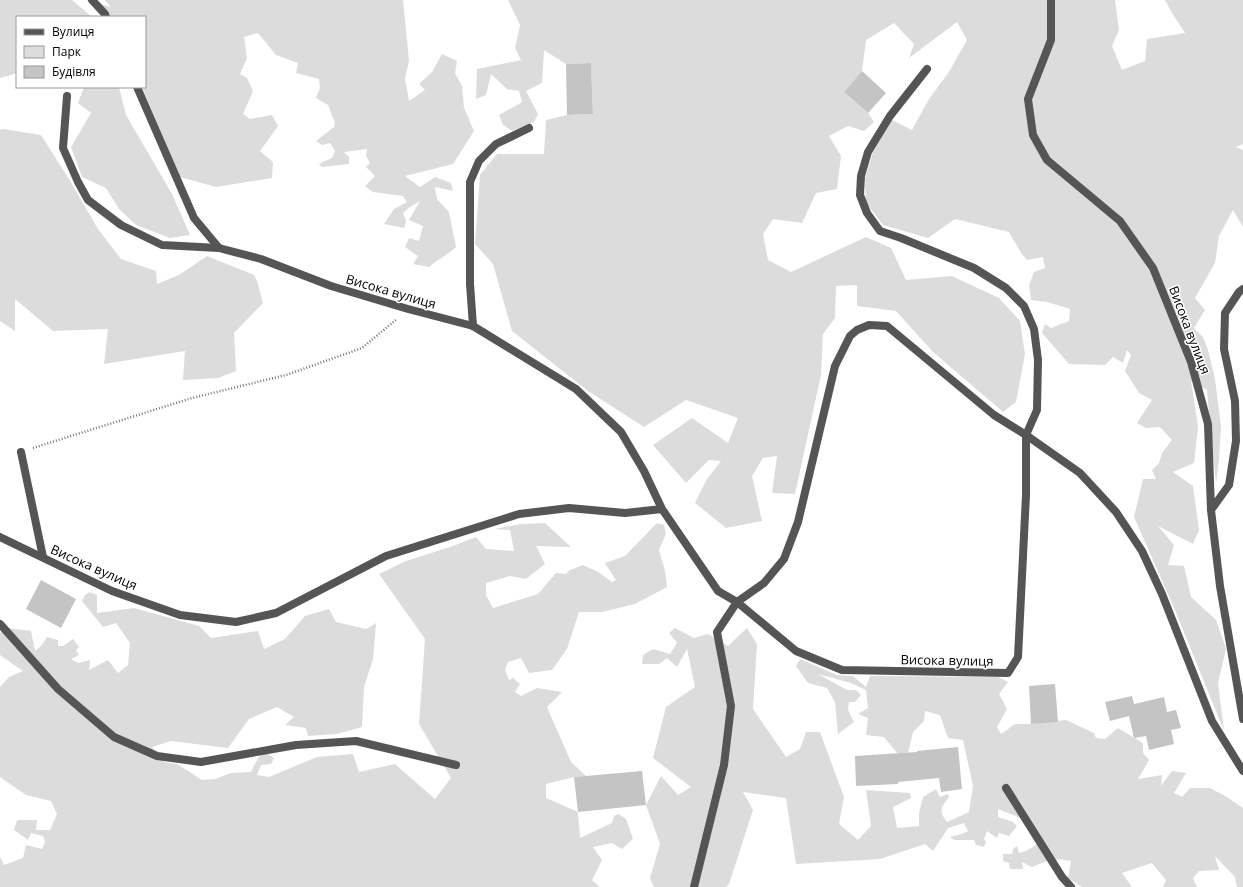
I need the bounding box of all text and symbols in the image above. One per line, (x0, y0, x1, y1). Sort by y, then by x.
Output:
legend (16, 16, 146, 88)
text: Вулиця (52, 23, 94, 40)
text: Парк (52, 43, 82, 60)
text: Будівля (52, 63, 96, 80)
street label: Висока вулиця (344, 270, 438, 312)
street label: Висока вулиця (1165, 283, 1215, 377)
street label: Висока вулиця (48, 540, 140, 594)
street label: Висока вулиця (900, 650, 994, 670)

